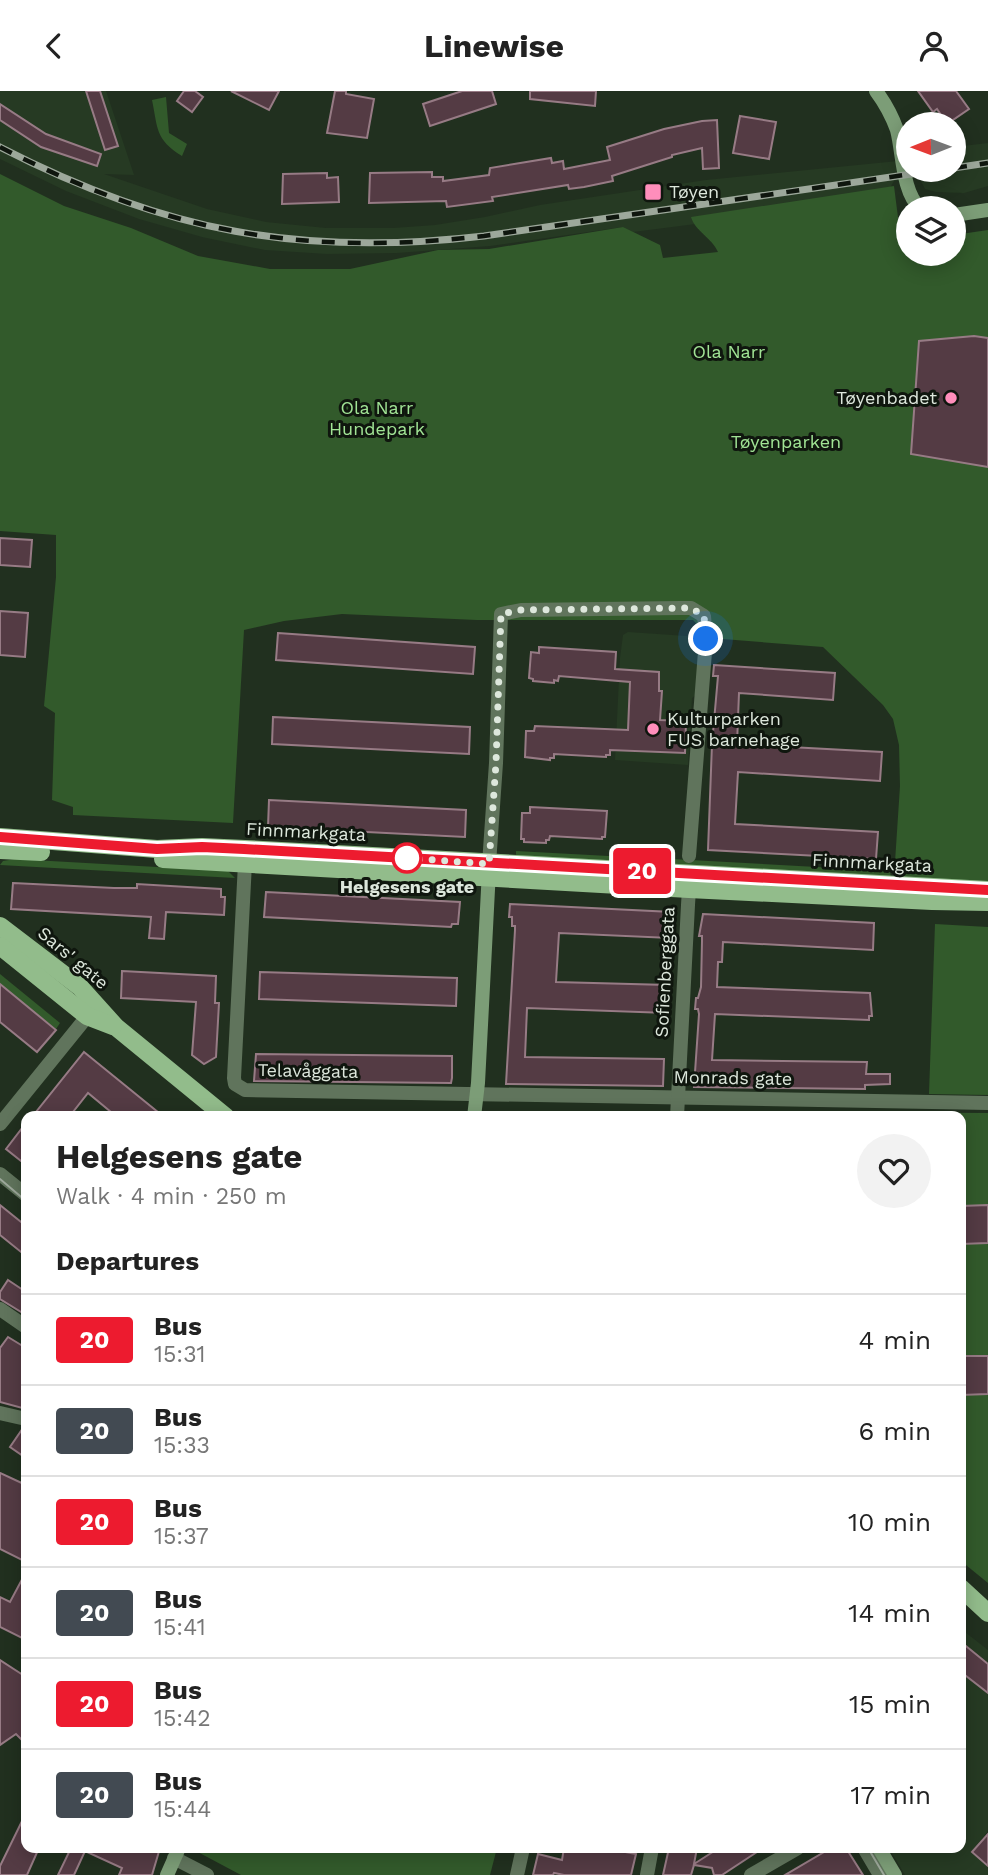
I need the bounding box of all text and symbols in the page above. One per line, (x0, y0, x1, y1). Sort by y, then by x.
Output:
icon: back (35, 27, 73, 65)
text: Linewise (424, 27, 564, 65)
icon: person (915, 27, 953, 65)
north arrow (896, 112, 966, 182)
map controls (896, 112, 966, 266)
place label: Tøyen (669, 181, 719, 202)
marker: Tøyen (643, 182, 663, 202)
button: layers (896, 196, 966, 266)
park label: Ola Narr (693, 341, 765, 362)
place label: Tøyenbadet (836, 387, 937, 408)
marker: Tøyenbadet (943, 390, 959, 406)
park label: Ola Narr Hundepark (329, 397, 425, 439)
park label: Tøyenparken (731, 431, 841, 452)
your location (688, 621, 723, 656)
place label: Kulturparken FUS barnehage (667, 708, 800, 750)
marker: Kulturparken FUS barnehage (645, 721, 661, 737)
street label: Finnmarkgata (246, 818, 367, 845)
marker: Helgesens gate (392, 843, 422, 873)
line badge: 20 (610, 848, 674, 894)
street label: Finnmarkgata (812, 849, 933, 876)
text: 20 (627, 857, 657, 885)
place label: Helgesens gate (340, 876, 474, 897)
street label: Sofienberggata (651, 906, 678, 1038)
street label: Sars' gate (34, 922, 113, 993)
street label: Telavåggata (257, 1059, 359, 1082)
street label: Monrads gate (673, 1066, 793, 1089)
button: heart (857, 1134, 931, 1208)
text: Helgesens gate (56, 1137, 302, 1176)
text: Walk · 4 min · 250 m (56, 1183, 287, 1210)
text: Departures (56, 1246, 199, 1276)
text: Bus (154, 1311, 202, 1341)
text: 4 min (858, 1325, 931, 1355)
text: 20 (80, 1326, 109, 1354)
text: 15:31 (154, 1341, 206, 1368)
text: Bus (154, 1402, 202, 1432)
text: 6 min (859, 1416, 931, 1446)
text: 20 (80, 1417, 109, 1445)
text: 15:33 (154, 1432, 210, 1459)
text: Bus (154, 1493, 202, 1523)
text: 10 min (848, 1507, 931, 1537)
text: 20 (80, 1508, 109, 1536)
text: 15:37 (154, 1523, 209, 1550)
text: Bus (154, 1584, 202, 1614)
text: 14 min (848, 1598, 931, 1628)
text: 20 (80, 1599, 109, 1627)
text: 15:41 (154, 1614, 206, 1641)
text: Bus (154, 1675, 202, 1705)
text: 15 min (849, 1689, 931, 1719)
text: 20 (80, 1690, 109, 1718)
text: 15:42 (154, 1705, 211, 1732)
text: Bus (154, 1766, 202, 1796)
text: 17 min (850, 1780, 931, 1810)
text: 20 (80, 1781, 109, 1809)
text: 15:44 (154, 1796, 211, 1823)

